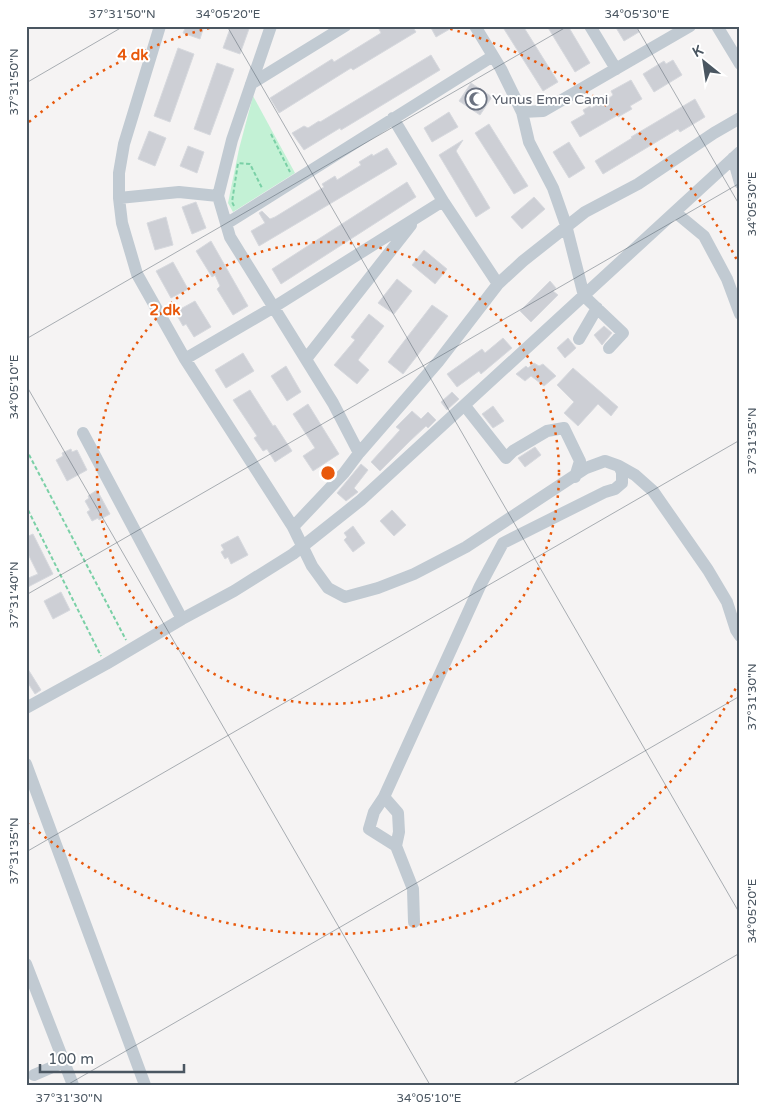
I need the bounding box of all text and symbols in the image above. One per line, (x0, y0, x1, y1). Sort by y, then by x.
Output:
text: 37°31'50"N (88, 7, 156, 21)
text: 34°05'20"E (195, 7, 261, 21)
text: 34°05'30"E (604, 7, 670, 21)
north arrow (678, 38, 728, 88)
text: K (689, 41, 707, 61)
text: 4 dk (118, 46, 148, 64)
text: 37°31'50"N (7, 48, 21, 116)
mosque icon: Yunus Emre Cami (464, 87, 488, 111)
place label: Yunus Emre Cami (492, 91, 608, 108)
text: 34°05'30"E (745, 171, 759, 237)
text: 2 dk (150, 301, 180, 319)
text: 34°05'10"E (7, 354, 21, 420)
text: 37°31'35"N (745, 407, 759, 475)
centre of rings (319, 464, 337, 482)
text: 37°31'40"N (7, 561, 21, 629)
text: 37°31'30"N (745, 663, 759, 731)
text: 37°31'35"N (7, 817, 21, 885)
text: 34°05'20"E (745, 878, 759, 944)
scale bar (40, 1041, 184, 1073)
text: 100 m (48, 1050, 94, 1068)
text: 37°31'30"N (35, 1091, 103, 1105)
text: 34°05'10"E (396, 1091, 462, 1105)

